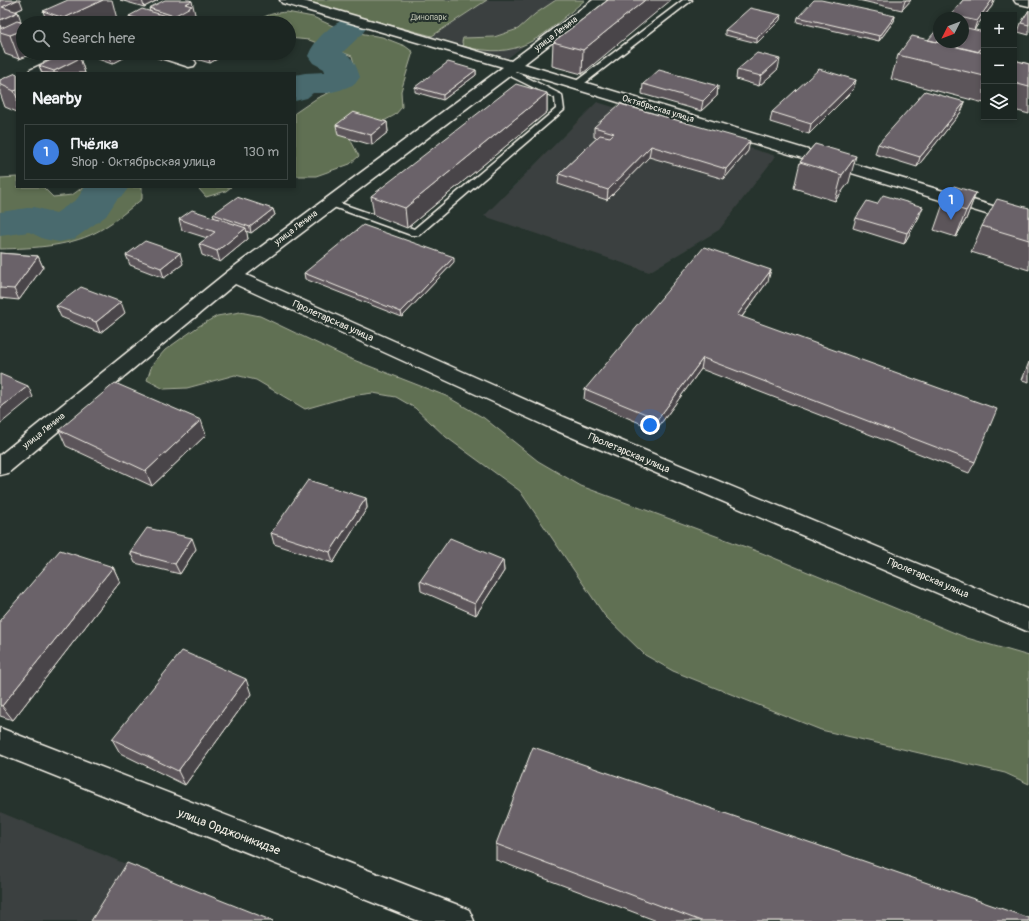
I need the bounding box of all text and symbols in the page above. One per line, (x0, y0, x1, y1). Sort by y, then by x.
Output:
park label: Динопарк (410, 12, 448, 23)
north arrow (933, 12, 969, 48)
map controls (981, 12, 1017, 120)
button: + (981, 12, 1017, 48)
street label: улица Ленина (531, 14, 580, 54)
search box (16, 16, 296, 60)
icon: search (30, 27, 52, 49)
text: Search here (62, 29, 135, 48)
button: − (981, 48, 1017, 84)
button: layers (981, 84, 1017, 120)
text: Nearby (32, 88, 81, 109)
street label: Октябрьская улица (621, 93, 695, 125)
text: Пчёлка (71, 135, 118, 154)
text: 1 (43, 144, 49, 160)
text: 130 m (243, 144, 279, 160)
text: Shop · Октябрьская улица (71, 154, 216, 170)
pin: 1 (938, 187, 964, 220)
street label: улица Ленина (271, 208, 320, 248)
street label: Пролетарская улица (291, 298, 376, 344)
street label: улица Ленина (20, 411, 67, 452)
your location (640, 415, 660, 435)
street label: Пролетарская улица (586, 430, 672, 476)
street label: Пролетарская улица (885, 555, 971, 601)
street label: улица Орджоникидзе (175, 805, 283, 859)

